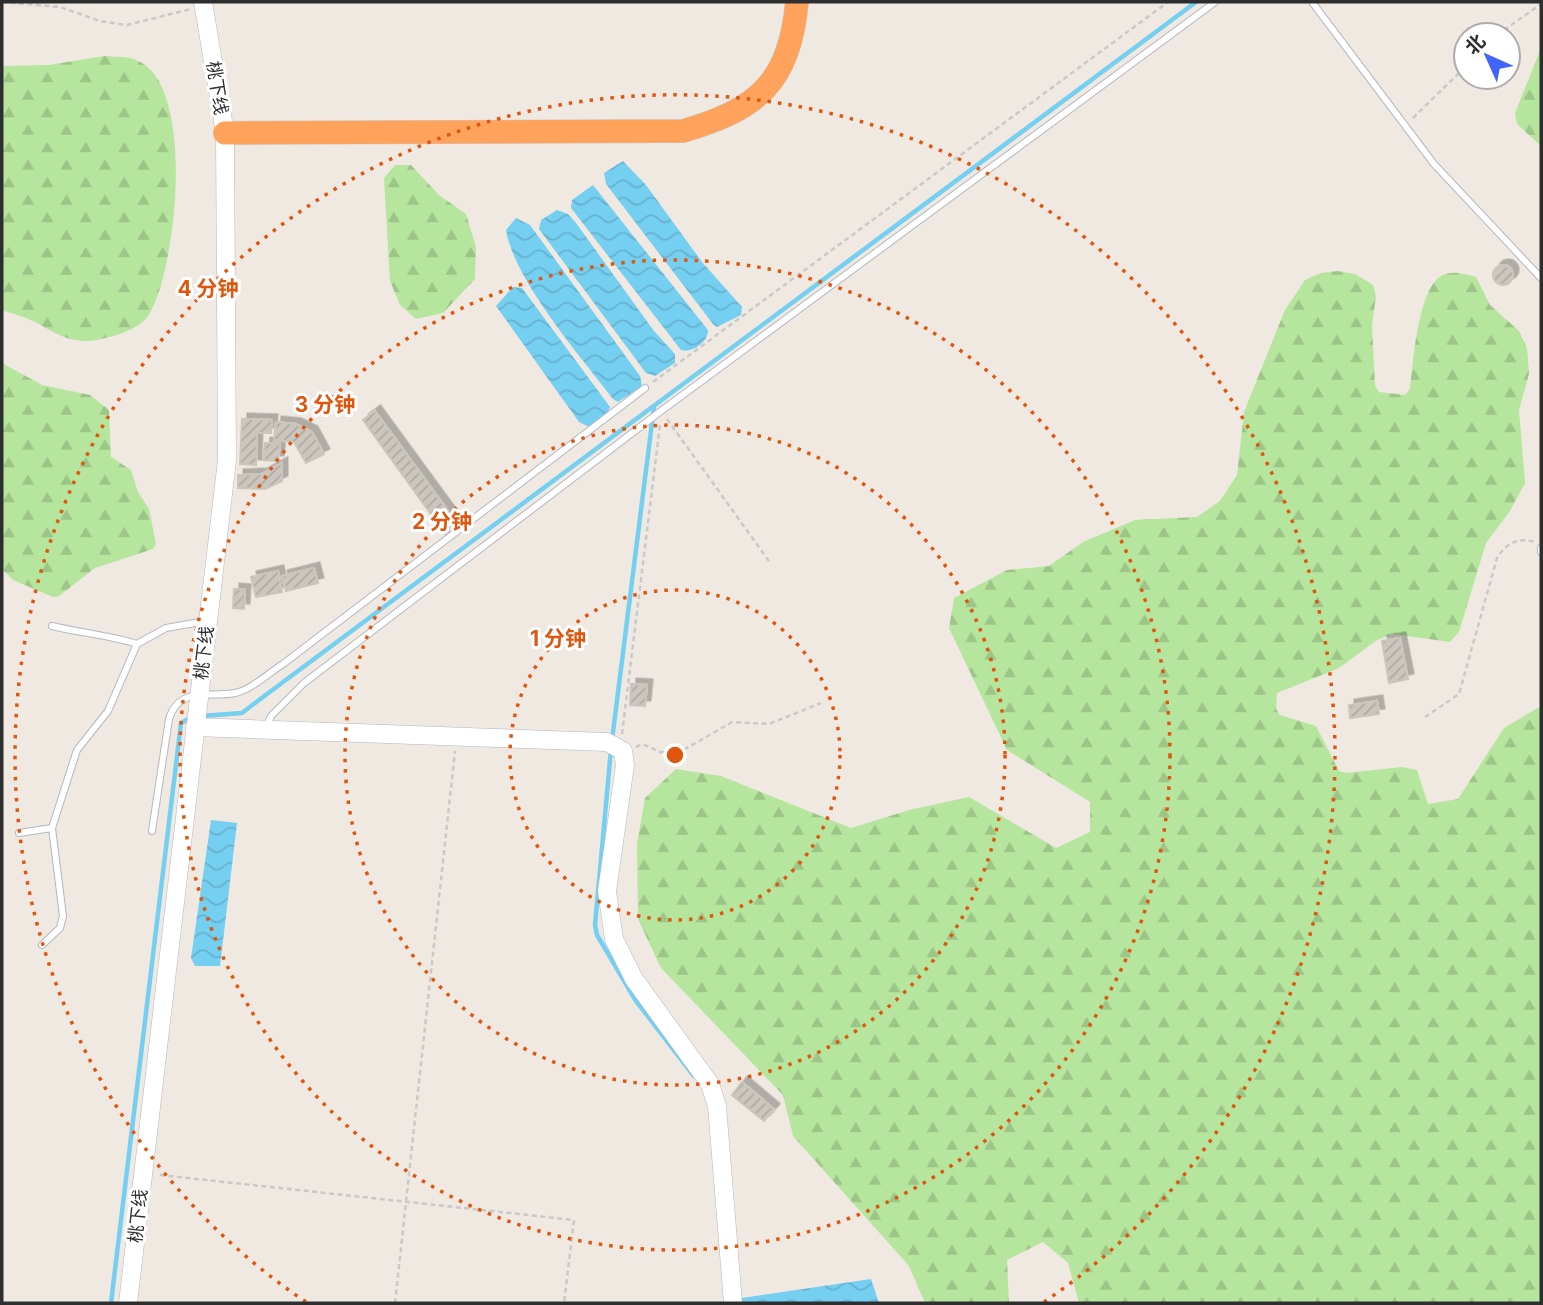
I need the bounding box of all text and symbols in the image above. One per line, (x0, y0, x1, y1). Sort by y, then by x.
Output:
north arrow (1452, 21, 1522, 91)
text: 北 (1460, 29, 1490, 59)
street label: 桃下线 (203, 60, 232, 116)
text: 4 分钟 (177, 276, 239, 301)
text: 3 分钟 (295, 392, 355, 417)
text: 2 分钟 (412, 509, 472, 534)
street label: 桃下线 (190, 625, 217, 681)
text: 1 分钟 (530, 626, 586, 651)
centre of rings (663, 743, 687, 767)
street label: 桃下线 (124, 1188, 151, 1244)

